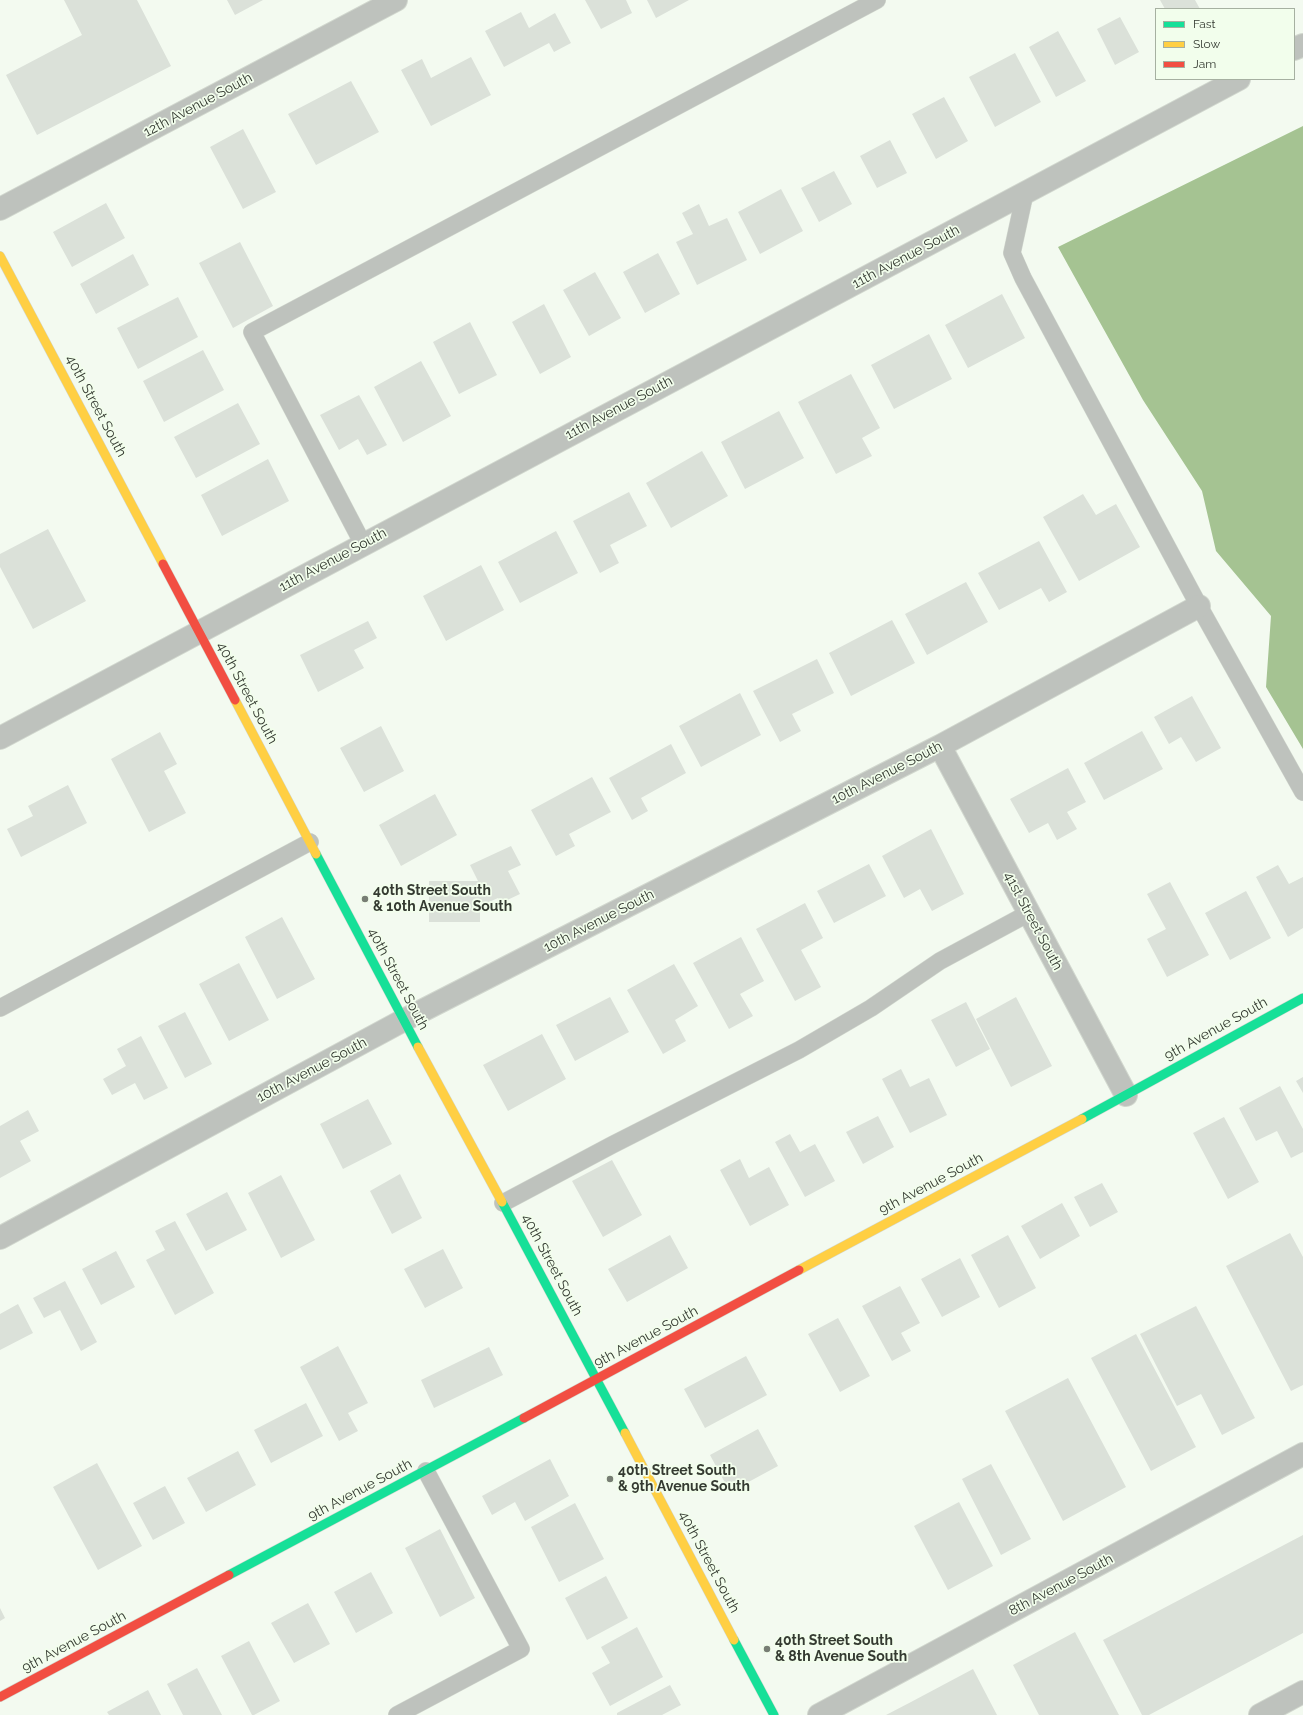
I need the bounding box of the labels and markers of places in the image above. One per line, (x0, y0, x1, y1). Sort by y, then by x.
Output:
place label: 40th Street South & 10th Avenue South (373, 883, 512, 916)
marker: 40th Street South & 10th Avenue South (360, 894, 370, 904)
place label: 40th Street South & 9th Avenue South (618, 1463, 750, 1496)
marker: 40th Street South & 9th Avenue South (605, 1474, 615, 1484)
place label: 40th Street South & 8th Avenue South (775, 1633, 907, 1666)
marker: 40th Street South & 8th Avenue South (762, 1644, 772, 1654)

